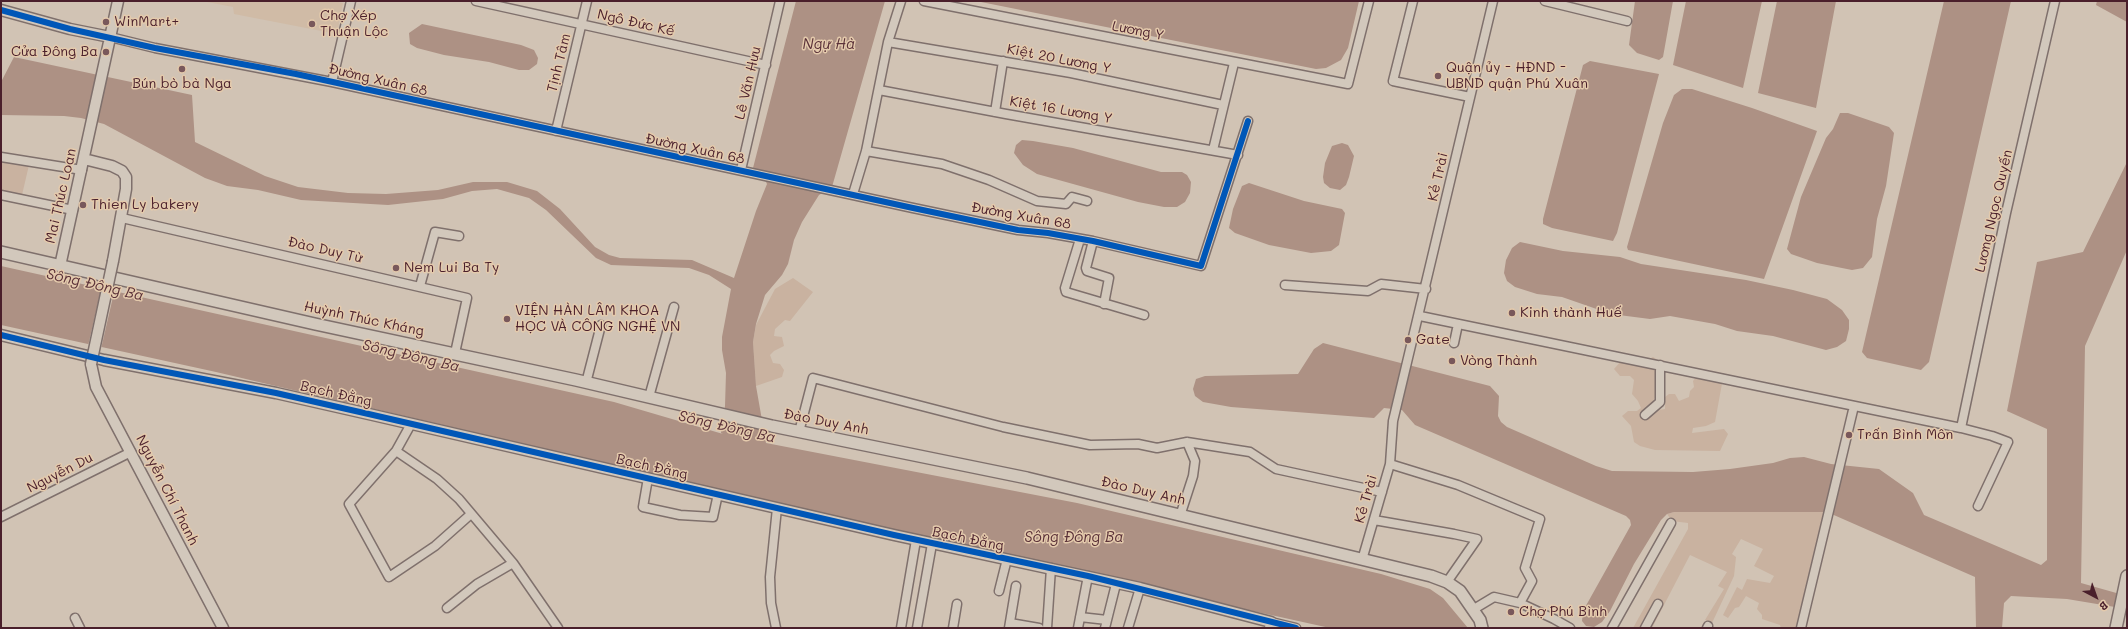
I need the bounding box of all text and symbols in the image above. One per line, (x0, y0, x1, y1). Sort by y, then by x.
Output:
street label: Ngô Đức Kế (596, 6, 676, 40)
place label: Chợ Xép Thuận Lộc (320, 8, 388, 40)
place label: WinMart+ (114, 14, 179, 30)
marker: WinMart+ (101, 17, 111, 27)
street label: Lương Y (1110, 18, 1166, 44)
marker: Chợ Xép Thuận Lộc (307, 19, 317, 29)
street label: Tịnh Tâm (544, 32, 574, 94)
water label: Ngự Hà (803, 35, 855, 53)
street label: Kiệt 20 Lương Y (1005, 41, 1113, 77)
place label: Cửa Đông Ba (11, 44, 98, 60)
street label: Lê Văn Hưu (731, 45, 765, 121)
marker: Cửa Đông Ba (101, 47, 111, 57)
street label: Đường Xuân 68 (327, 60, 429, 100)
place label: Quận ủy - HĐND - UBND quận Phú Xuân (1446, 60, 1588, 92)
marker: Bún bò bà Nga (177, 64, 187, 74)
marker: Quận ủy - HĐND - UBND quận Phú Xuân (1433, 71, 1443, 81)
place label: Bún bò bà Nga (132, 76, 232, 92)
street label: Kiệt 16 Lương Y (1008, 93, 1114, 127)
street label: Đường Xuân 68 (644, 130, 746, 168)
street label: Mai Thúc Loan (42, 147, 80, 245)
street label: Lương Ngọc Quyến (1972, 148, 2016, 274)
street label: Kẻ Trài (1424, 151, 1452, 203)
place label: Thien Ly bakery (91, 197, 199, 213)
street label: Đường Xuân 68 (970, 199, 1072, 233)
marker: Thien Ly bakery (78, 200, 88, 210)
street label: Đào Duy Từ (286, 233, 364, 267)
place label: Nem Lui Ba Ty (404, 260, 499, 276)
marker: Nem Lui Ba Ty (391, 263, 401, 273)
water label: Sông Đông Ba (45, 265, 145, 305)
street label: Huỳnh Thúc Kháng (303, 298, 425, 340)
place label: VIỆN HÀN LÂM KHOA HỌC VÀ CÔNG NGHỆ VN (515, 303, 680, 336)
place label: Kinh thành Huế (1520, 305, 1622, 321)
marker: Kinh thành Huế (1507, 308, 1517, 318)
marker: VIỆN HÀN LÂM KHOA HỌC VÀ CÔNG NGHỆ VN (502, 314, 512, 324)
place label: Gate (1416, 332, 1450, 348)
marker: Gate (1403, 335, 1413, 345)
water label: Sông Đông Ba (361, 336, 461, 376)
place label: Vòng Thành (1460, 353, 1537, 369)
marker: Vòng Thành (1447, 356, 1457, 366)
street label: Bạch Đằng (299, 378, 373, 410)
street label: Đào Duy Anh (782, 406, 870, 438)
water label: Sông Đông Ba (677, 407, 777, 447)
place label: Trấn Bình Môn (1857, 427, 1953, 443)
marker: Trấn Bình Môn (1844, 430, 1854, 440)
street label: Nguyễn Chí Thanh (132, 432, 202, 548)
street label: Nguyễn Du (24, 449, 96, 497)
street label: Bạch Đằng (615, 451, 689, 483)
street label: Đào Duy Anh (1099, 473, 1187, 509)
street label: Kẻ Trài (1351, 473, 1381, 525)
street label: Bạch Đằng (931, 523, 1005, 555)
water label: Sông Đông Ba (1024, 528, 1124, 546)
north arrow (2076, 577, 2116, 617)
text: B (2096, 598, 2112, 615)
place label: Chợ Phú Bình (1519, 604, 1607, 620)
marker: Chợ Phú Bình (1506, 607, 1516, 617)

